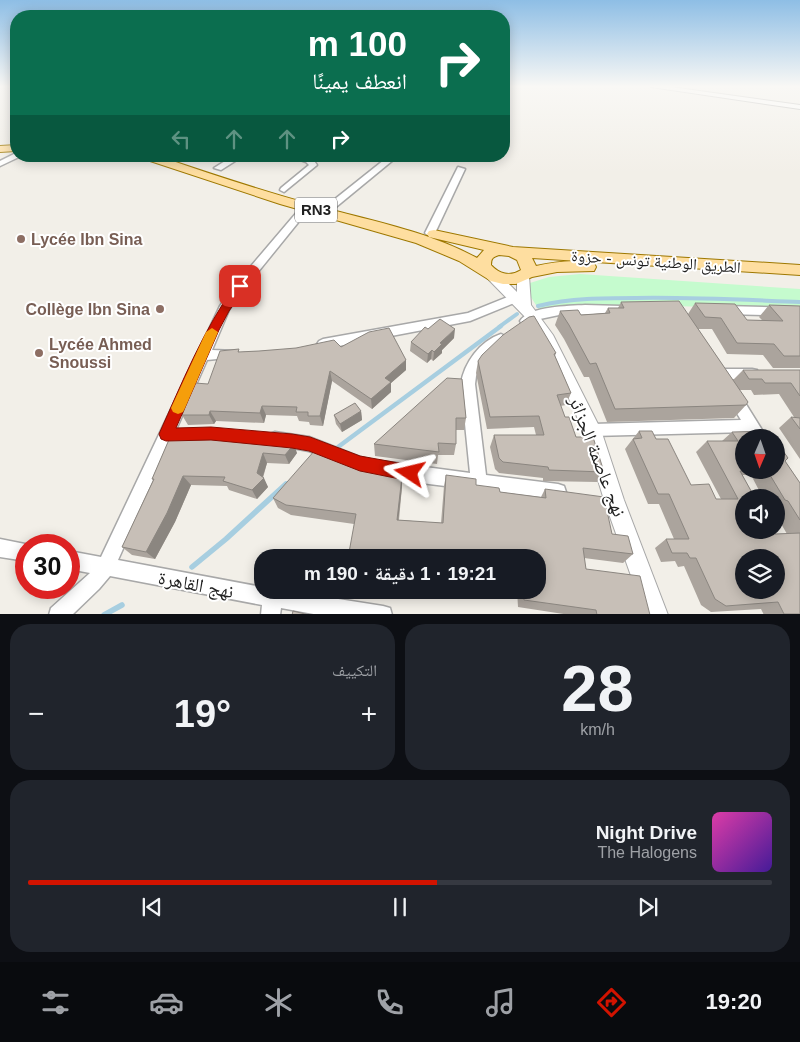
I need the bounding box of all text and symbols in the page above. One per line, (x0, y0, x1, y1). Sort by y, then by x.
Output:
text: 100 m (308, 24, 407, 63)
icon: right (425, 30, 490, 95)
text: انعطف يمينًا (312, 69, 407, 94)
icon: left (167, 125, 195, 153)
icon: ahead (220, 125, 248, 153)
icon: ahead (273, 125, 301, 153)
icon: right (326, 125, 354, 153)
road number: RN3 (295, 198, 337, 222)
place label: Lycée Ibn Sina (31, 231, 143, 248)
marker: Lycée Ibn Sina (15, 233, 27, 245)
street label: الطريق الوطنية تونس - حزوة (571, 247, 741, 278)
pin (219, 265, 261, 307)
icon: arrive (226, 272, 254, 300)
place label: Collège Ibn Sina (26, 301, 150, 318)
marker: Collège Ibn Sina (154, 303, 166, 315)
place label: Lycée Ahmed Snoussi (49, 336, 152, 371)
marker: Lycée Ahmed Snoussi (33, 347, 45, 359)
street label: نهج عاصمة الجزائر (563, 392, 630, 520)
north arrow (735, 429, 785, 479)
map controls (735, 429, 785, 599)
position arrow (383, 446, 435, 498)
button: sound (735, 489, 785, 539)
speed limit sign: 30 (15, 534, 80, 599)
button: layers (735, 549, 785, 599)
text: 19:21 · 1 دقيقة · 190 m (304, 563, 496, 584)
street label: نهج القاهرة (156, 567, 235, 604)
text: 28 (561, 652, 634, 725)
text: التكييف (332, 662, 377, 679)
text: 19° (174, 693, 231, 735)
text: − (28, 698, 44, 729)
text: + (361, 698, 377, 729)
text: km/h (580, 721, 615, 738)
text: Night Drive (596, 822, 697, 843)
text: The Halogens (597, 844, 697, 861)
icon: previous (138, 893, 166, 921)
icon: pause (386, 893, 414, 921)
icon: next (634, 893, 662, 921)
icon: filters (38, 985, 73, 1020)
icon: car (149, 985, 184, 1020)
icon: climate (261, 985, 296, 1020)
icon: phone (372, 985, 407, 1020)
icon: music (483, 985, 518, 1020)
icon: directions (594, 985, 629, 1020)
text: 19:20 (706, 989, 762, 1014)

